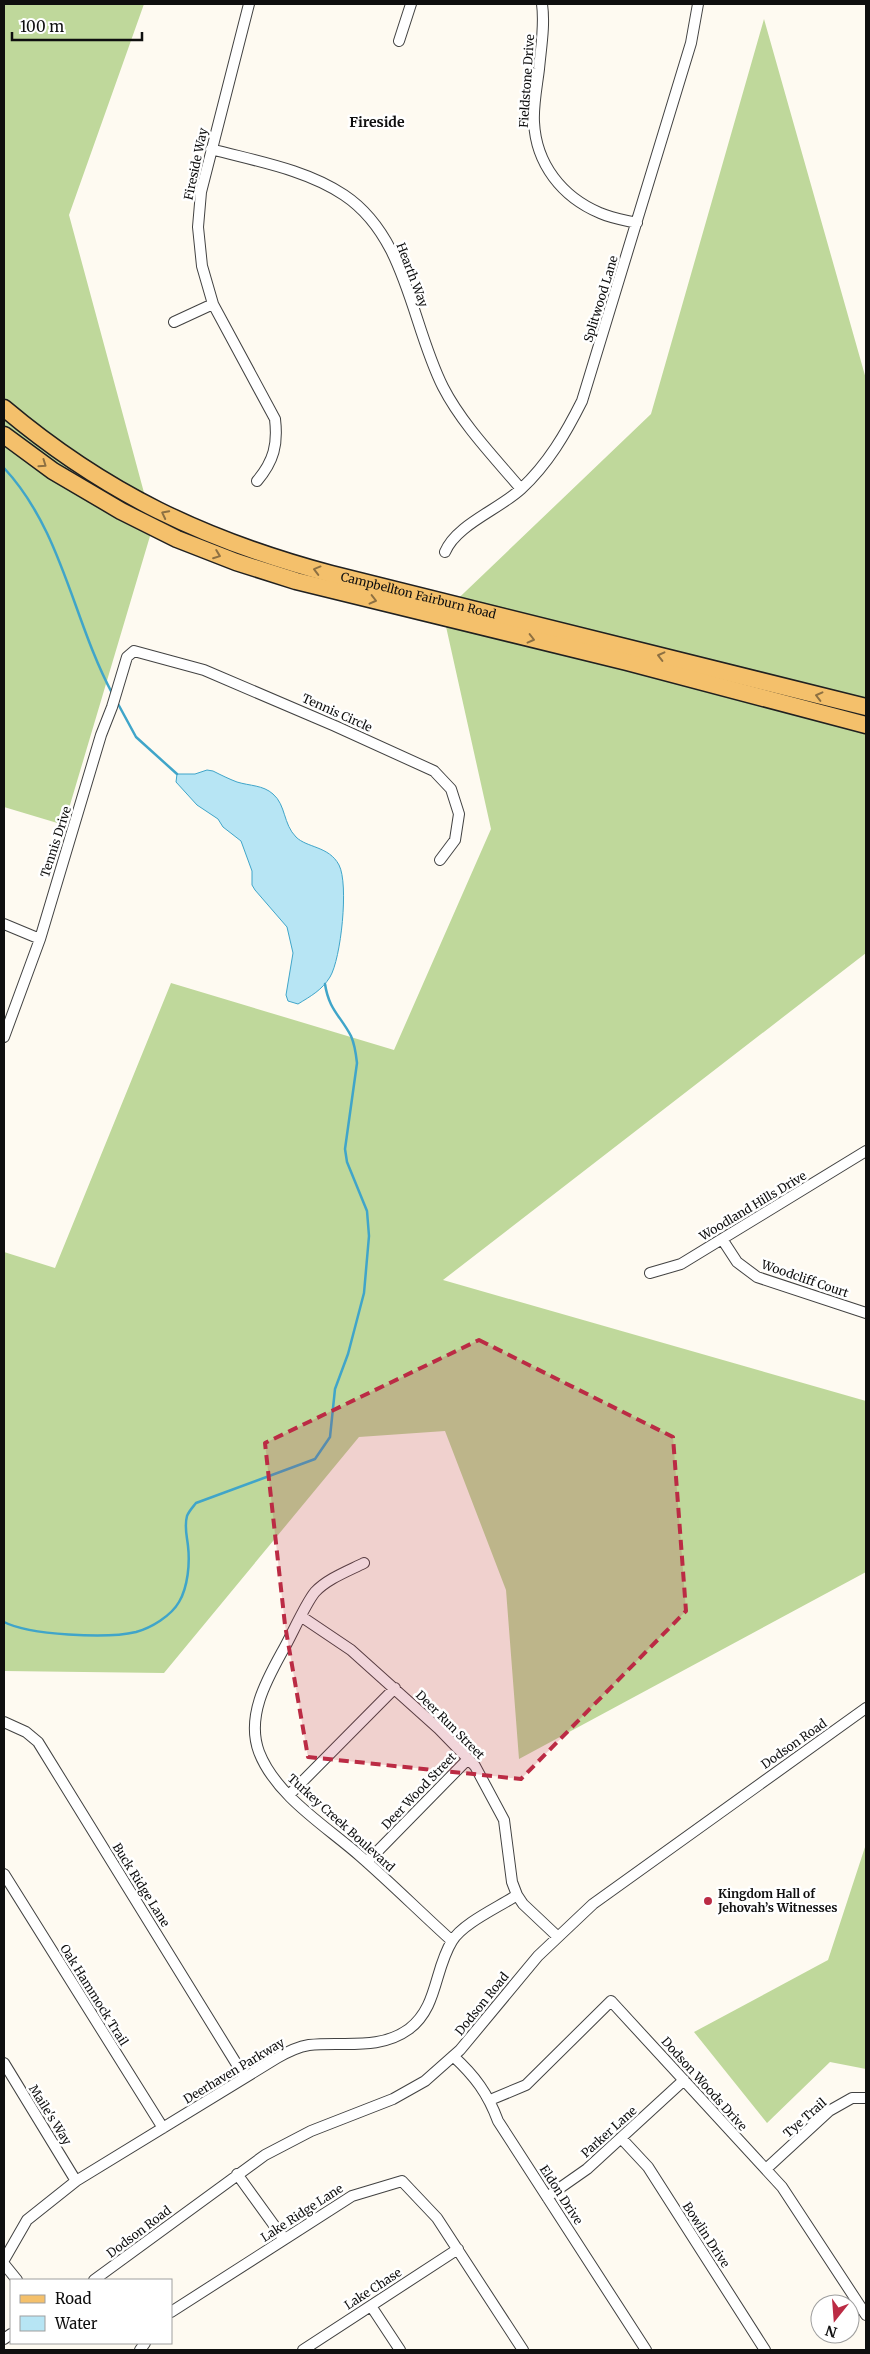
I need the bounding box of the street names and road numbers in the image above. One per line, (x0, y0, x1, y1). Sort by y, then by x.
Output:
street label: Fieldstone Drive (516, 34, 537, 128)
street label: Fireside Way (181, 127, 210, 201)
street label: Hearth Way (393, 241, 432, 309)
street label: Splitwood Lane (580, 254, 621, 344)
street label: Campbellton Fairburn Road (339, 569, 498, 622)
street label: Tennis Circle (300, 690, 375, 735)
street label: Tennis Drive (37, 804, 74, 879)
street label: Woodland Hills Drive (696, 1168, 809, 1244)
street label: Woodcliff Court (759, 1256, 851, 1301)
street label: Deer Run Street (413, 1687, 488, 1762)
street label: Dodson Road (758, 1715, 829, 1772)
street label: Deer Wood Street (378, 1749, 459, 1832)
street label: Turkey Creek Boulevard (285, 1771, 398, 1875)
street label: Buck Ridge Lane (110, 1840, 173, 1929)
street label: Oak Hammock Trail (57, 1941, 132, 2048)
street label: Dodson Road (452, 1969, 512, 2038)
street label: Dodson Woods Drive (658, 2034, 750, 2134)
street label: Deerhaven Parkway (181, 2035, 287, 2107)
street label: Maile's Way (26, 2082, 75, 2148)
street label: Tye Trail (780, 2095, 829, 2140)
street label: Parker Lane (578, 2103, 639, 2160)
street label: Eldon Drive (537, 2162, 586, 2227)
street label: Lake Ridge Lane (258, 2180, 346, 2245)
street label: Bowlin Drive (680, 2199, 733, 2270)
street label: Dodson Road (104, 2203, 174, 2261)
street label: Lake Chase (341, 2265, 404, 2313)

